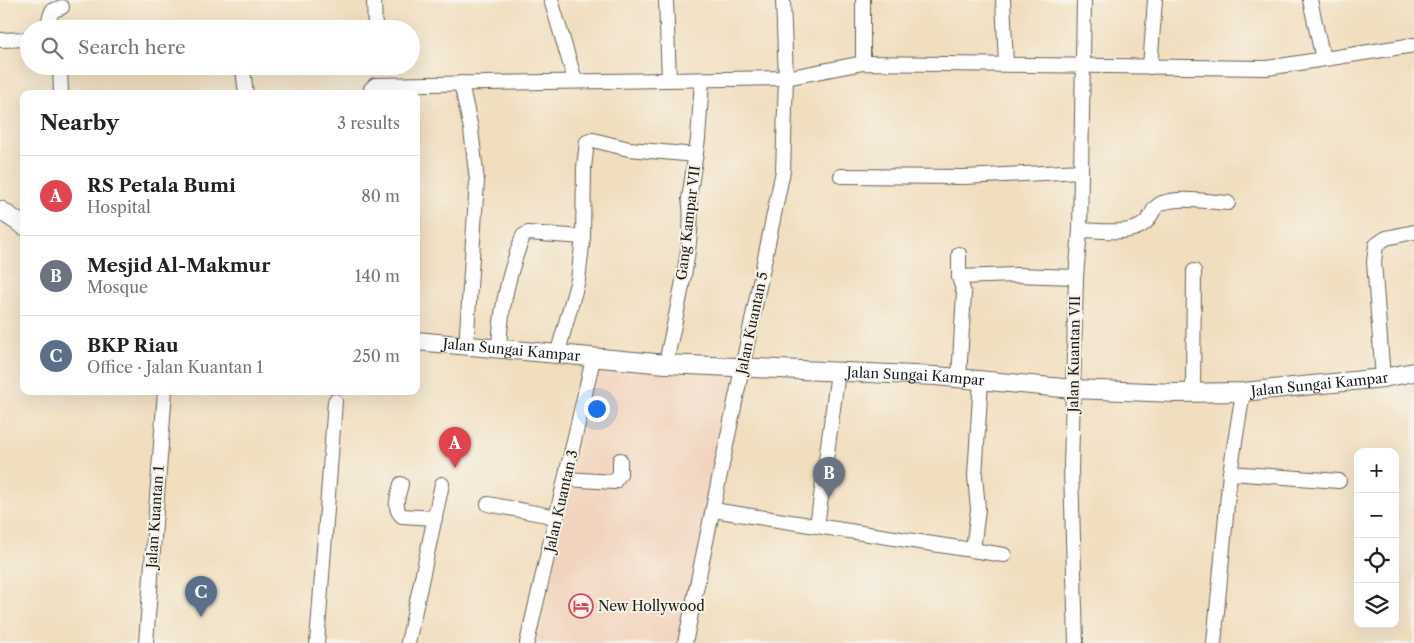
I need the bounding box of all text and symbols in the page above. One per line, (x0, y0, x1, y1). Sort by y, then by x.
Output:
search box (20, 20, 420, 75)
icon: search (38, 34, 66, 62)
text: Search here (78, 36, 186, 59)
text: Nearby (40, 110, 119, 135)
text: 3 results (337, 113, 400, 133)
street label: Gang Kampar VII (672, 165, 704, 281)
text: RS Petala Bumi (87, 174, 236, 197)
text: A (50, 186, 62, 206)
text: 80 m (361, 186, 400, 206)
text: Hospital (87, 197, 151, 217)
text: Mesjid Al-Makmur (87, 254, 270, 277)
text: B (50, 266, 62, 286)
text: 140 m (355, 266, 400, 286)
street label: Jalan Kuantan 5 (732, 270, 772, 378)
text: Mosque (87, 277, 148, 297)
street label: Jalan Kuantan VII (1064, 295, 1084, 415)
text: BKP Riau (87, 334, 179, 357)
street label: Jalan Sungai Kampar (440, 334, 581, 365)
text: C (50, 346, 62, 366)
text: 250 m (353, 346, 400, 366)
text: Office · Jalan Kuantan 1 (87, 357, 263, 377)
street label: Jalan Sungai Kampar (844, 363, 985, 390)
street label: Jalan Sungai Kampar (1248, 368, 1390, 400)
your location (584, 396, 610, 422)
pin: A (439, 427, 471, 468)
street label: Jalan Kuantan 3 (540, 448, 582, 556)
map controls (1354, 448, 1399, 628)
button: + (1354, 448, 1399, 493)
pin: B (813, 457, 845, 498)
street label: Jalan Kuantan 1 (142, 465, 168, 571)
button: − (1354, 493, 1399, 538)
button: locate (1354, 538, 1399, 583)
pin: C (185, 576, 217, 617)
button: layers (1354, 583, 1399, 628)
hotel icon: New Hollywood (568, 593, 594, 619)
place label: New Hollywood (598, 597, 705, 615)

